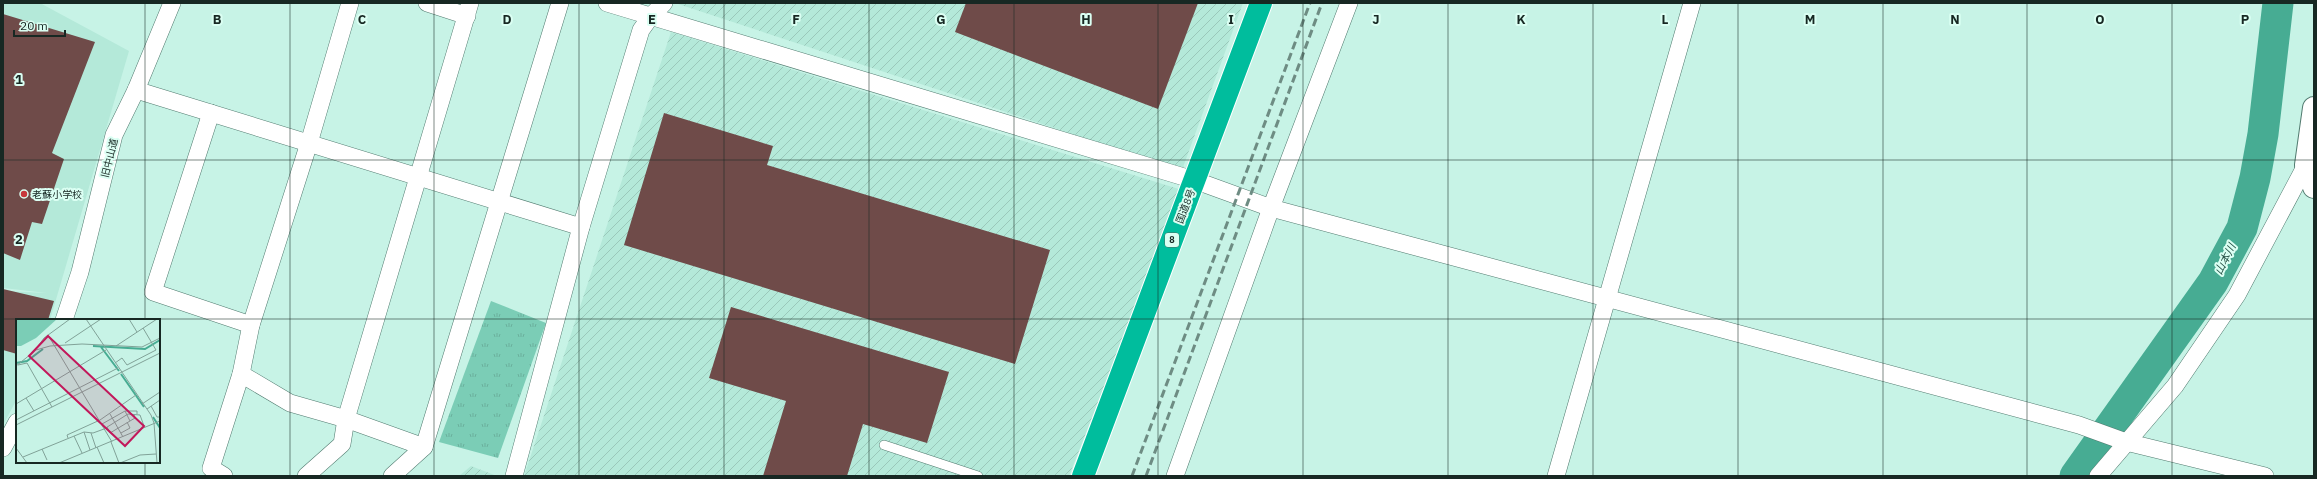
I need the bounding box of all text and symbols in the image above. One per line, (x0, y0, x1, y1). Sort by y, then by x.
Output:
text: B (213, 11, 222, 28)
text: C (358, 11, 367, 28)
text: D (502, 11, 512, 28)
text: E (648, 11, 656, 28)
text: F (792, 11, 800, 28)
text: G (936, 11, 946, 28)
text: H (1081, 11, 1091, 28)
text: I (1228, 11, 1234, 28)
text: J (1372, 11, 1380, 28)
text: K (1516, 11, 1526, 28)
text: L (1662, 11, 1669, 28)
text: M (1805, 11, 1815, 28)
text: N (1950, 11, 1960, 28)
text: O (2095, 11, 2105, 28)
text: P (2241, 11, 2250, 28)
scale bar (14, 12, 65, 38)
text: 20 m (20, 18, 48, 33)
text: 1 (15, 71, 23, 88)
street label: 旧中山道 (98, 137, 121, 179)
street label: 国道8号 (1173, 187, 1198, 225)
place label: 老蘇小学校 (32, 188, 82, 201)
marker: 老蘇小学校 (19, 189, 29, 199)
text: 2 (15, 231, 23, 248)
road number: 8 (1165, 233, 1179, 247)
water label: 山本川 (2211, 240, 2239, 277)
inset map (16, 319, 160, 463)

